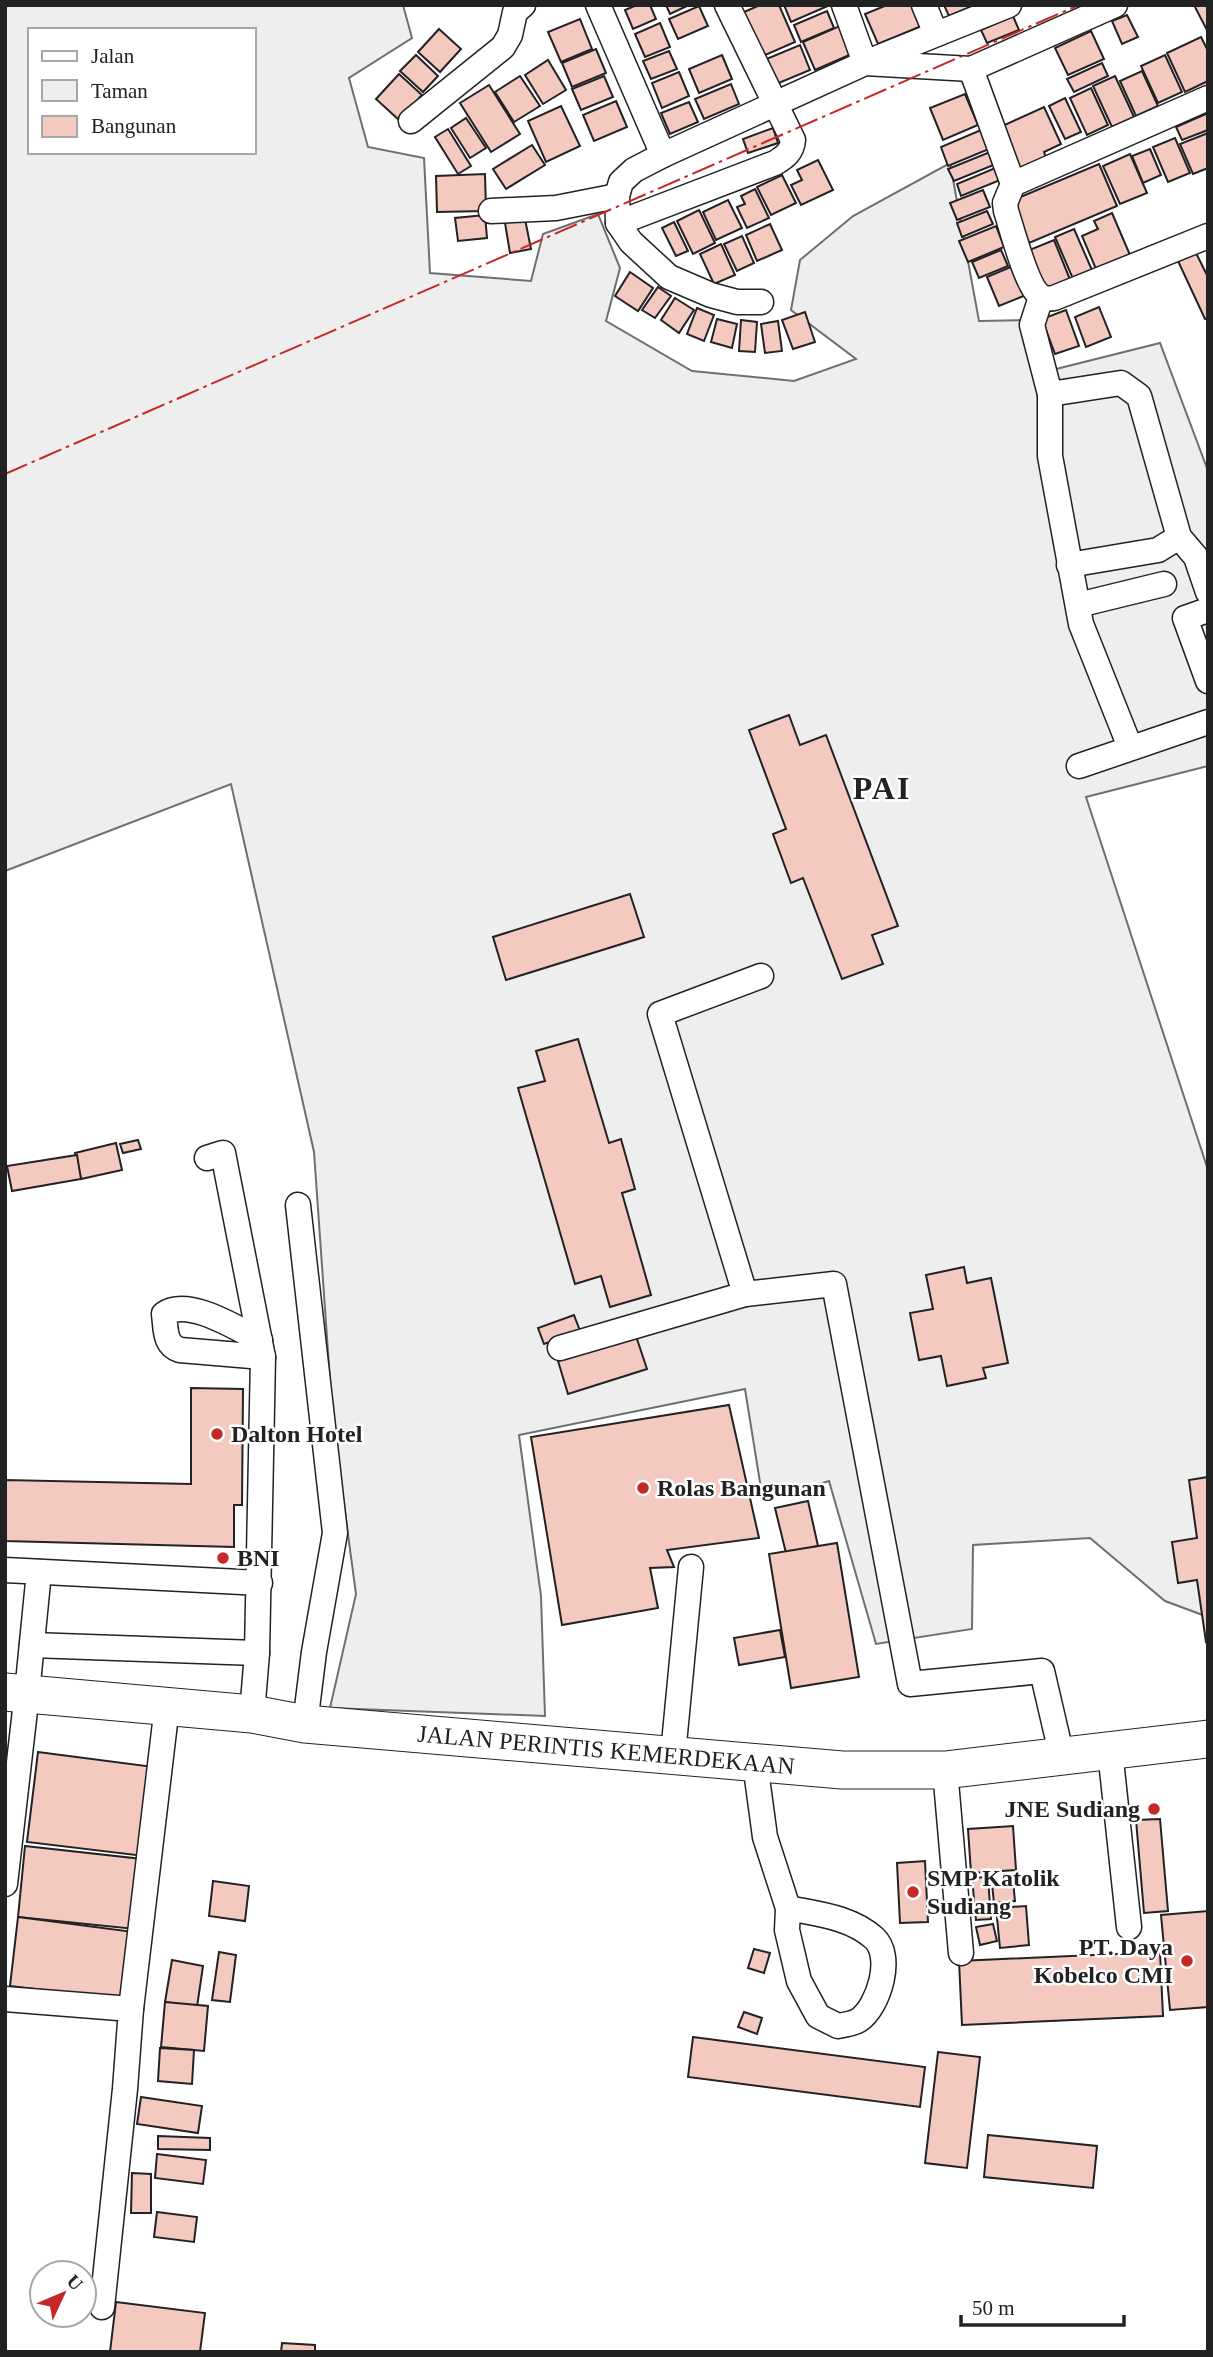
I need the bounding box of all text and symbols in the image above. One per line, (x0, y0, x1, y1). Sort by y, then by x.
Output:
legend (28, 28, 256, 154)
text: Jalan (91, 44, 135, 68)
text: Taman (91, 79, 148, 103)
text: Bangunan (91, 114, 177, 138)
district label: PAI (853, 770, 911, 806)
place label: Dalton Hotel (231, 1421, 363, 1447)
marker: Dalton Hotel (209, 1426, 225, 1442)
place label: Rolas Bangunan (657, 1475, 826, 1501)
marker: Rolas Bangunan (635, 1480, 651, 1496)
place label: BNI (237, 1545, 280, 1571)
marker: BNI (215, 1550, 231, 1566)
street label: JALAN PERINTIS KEMERDEKAAN (416, 1721, 796, 1779)
place label: JNE Sudiang (1005, 1796, 1140, 1822)
marker: JNE Sudiang (1146, 1801, 1162, 1817)
place label: SMP Katolik Sudiang (927, 1865, 1060, 1919)
marker: SMP Katolik Sudiang (905, 1884, 921, 1900)
place label: PT. Daya Kobelco CMI (1034, 1934, 1173, 1988)
marker: PT. Daya Kobelco CMI (1179, 1953, 1195, 1969)
north arrow (28, 2259, 98, 2329)
text: U (63, 2270, 87, 2295)
scale bar (961, 2284, 1124, 2328)
text: 50 m (972, 2296, 1015, 2320)

